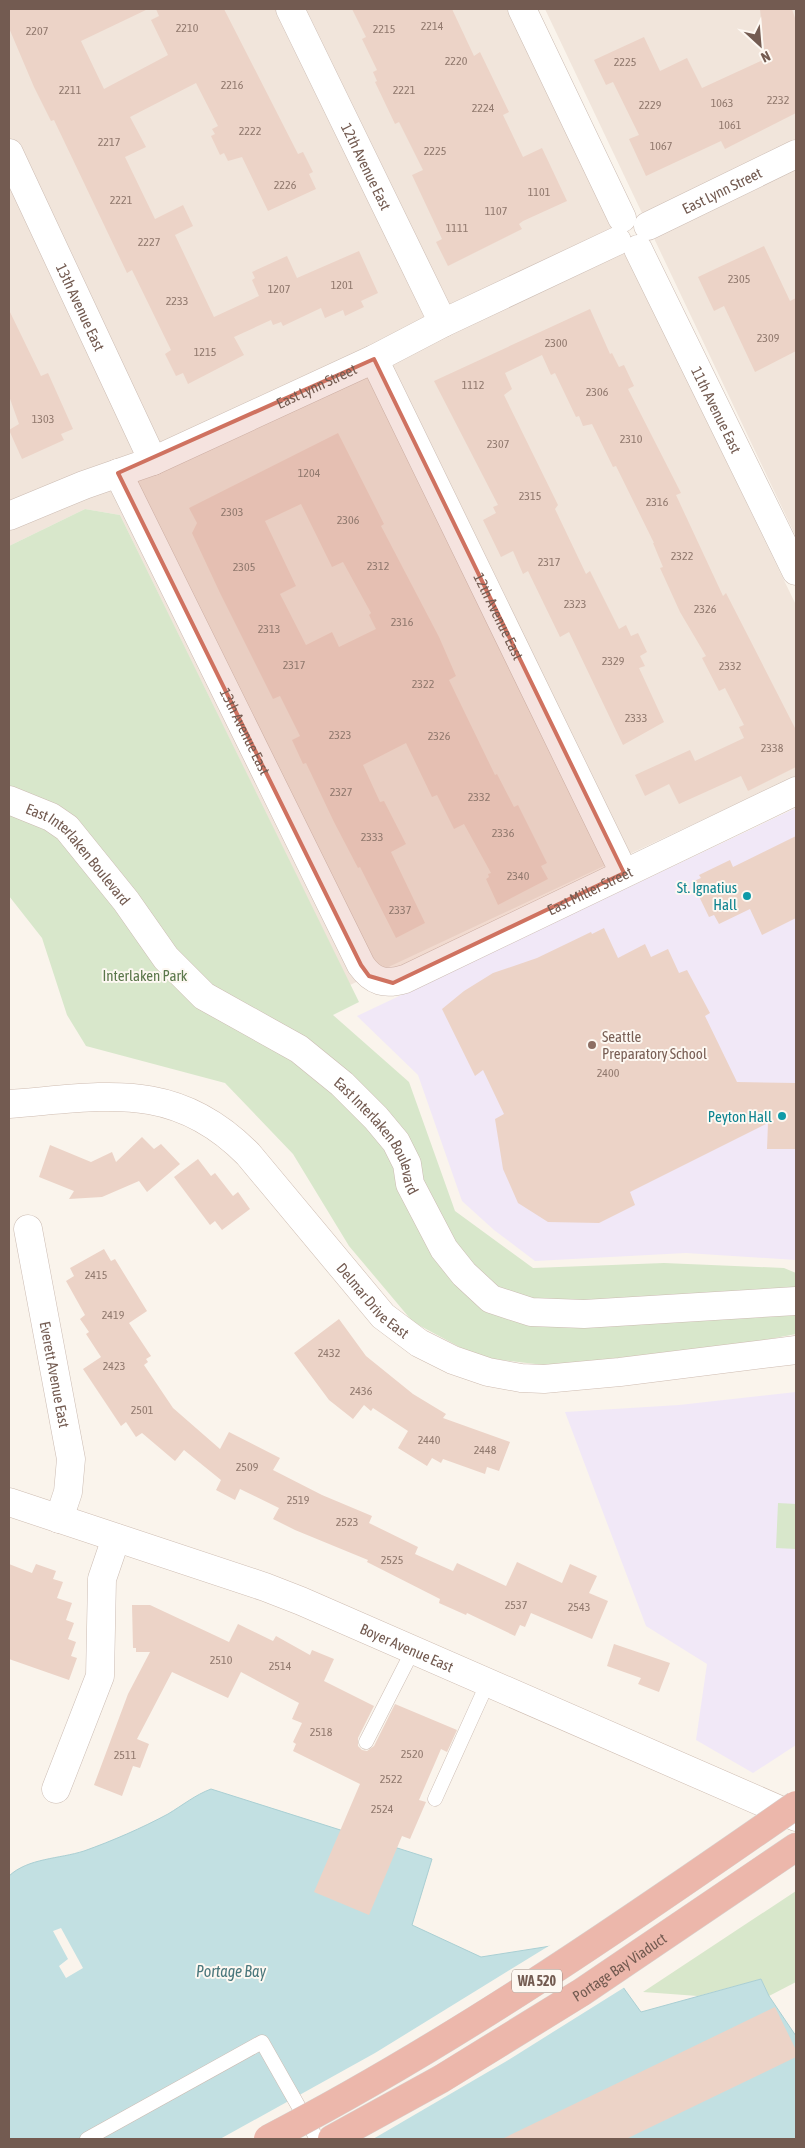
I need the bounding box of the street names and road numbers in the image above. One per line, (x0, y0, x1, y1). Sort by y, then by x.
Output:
street label: 12th Avenue East (338, 120, 395, 212)
street label: East Lynn Street (679, 164, 764, 217)
street label: 13th Avenue East (53, 261, 109, 353)
street label: East Lynn Street (274, 360, 359, 411)
street label: 11th Avenue East (688, 364, 745, 456)
street label: 12th Avenue East (471, 570, 527, 662)
street label: 13th Avenue East (217, 685, 274, 777)
street label: East Interlaken Boulevard (24, 799, 134, 908)
street label: East Miller Street (544, 863, 635, 918)
street label: East Interlaken Boulevard (331, 1073, 422, 1197)
street label: Delmar Drive East (334, 1259, 413, 1341)
street label: Everett Avenue East (37, 1320, 73, 1429)
street label: Boyer Avenue East (358, 1619, 456, 1675)
street label: Portage Bay Viaduct (569, 1929, 669, 2004)
road number: WA 520 (512, 1970, 562, 1992)

